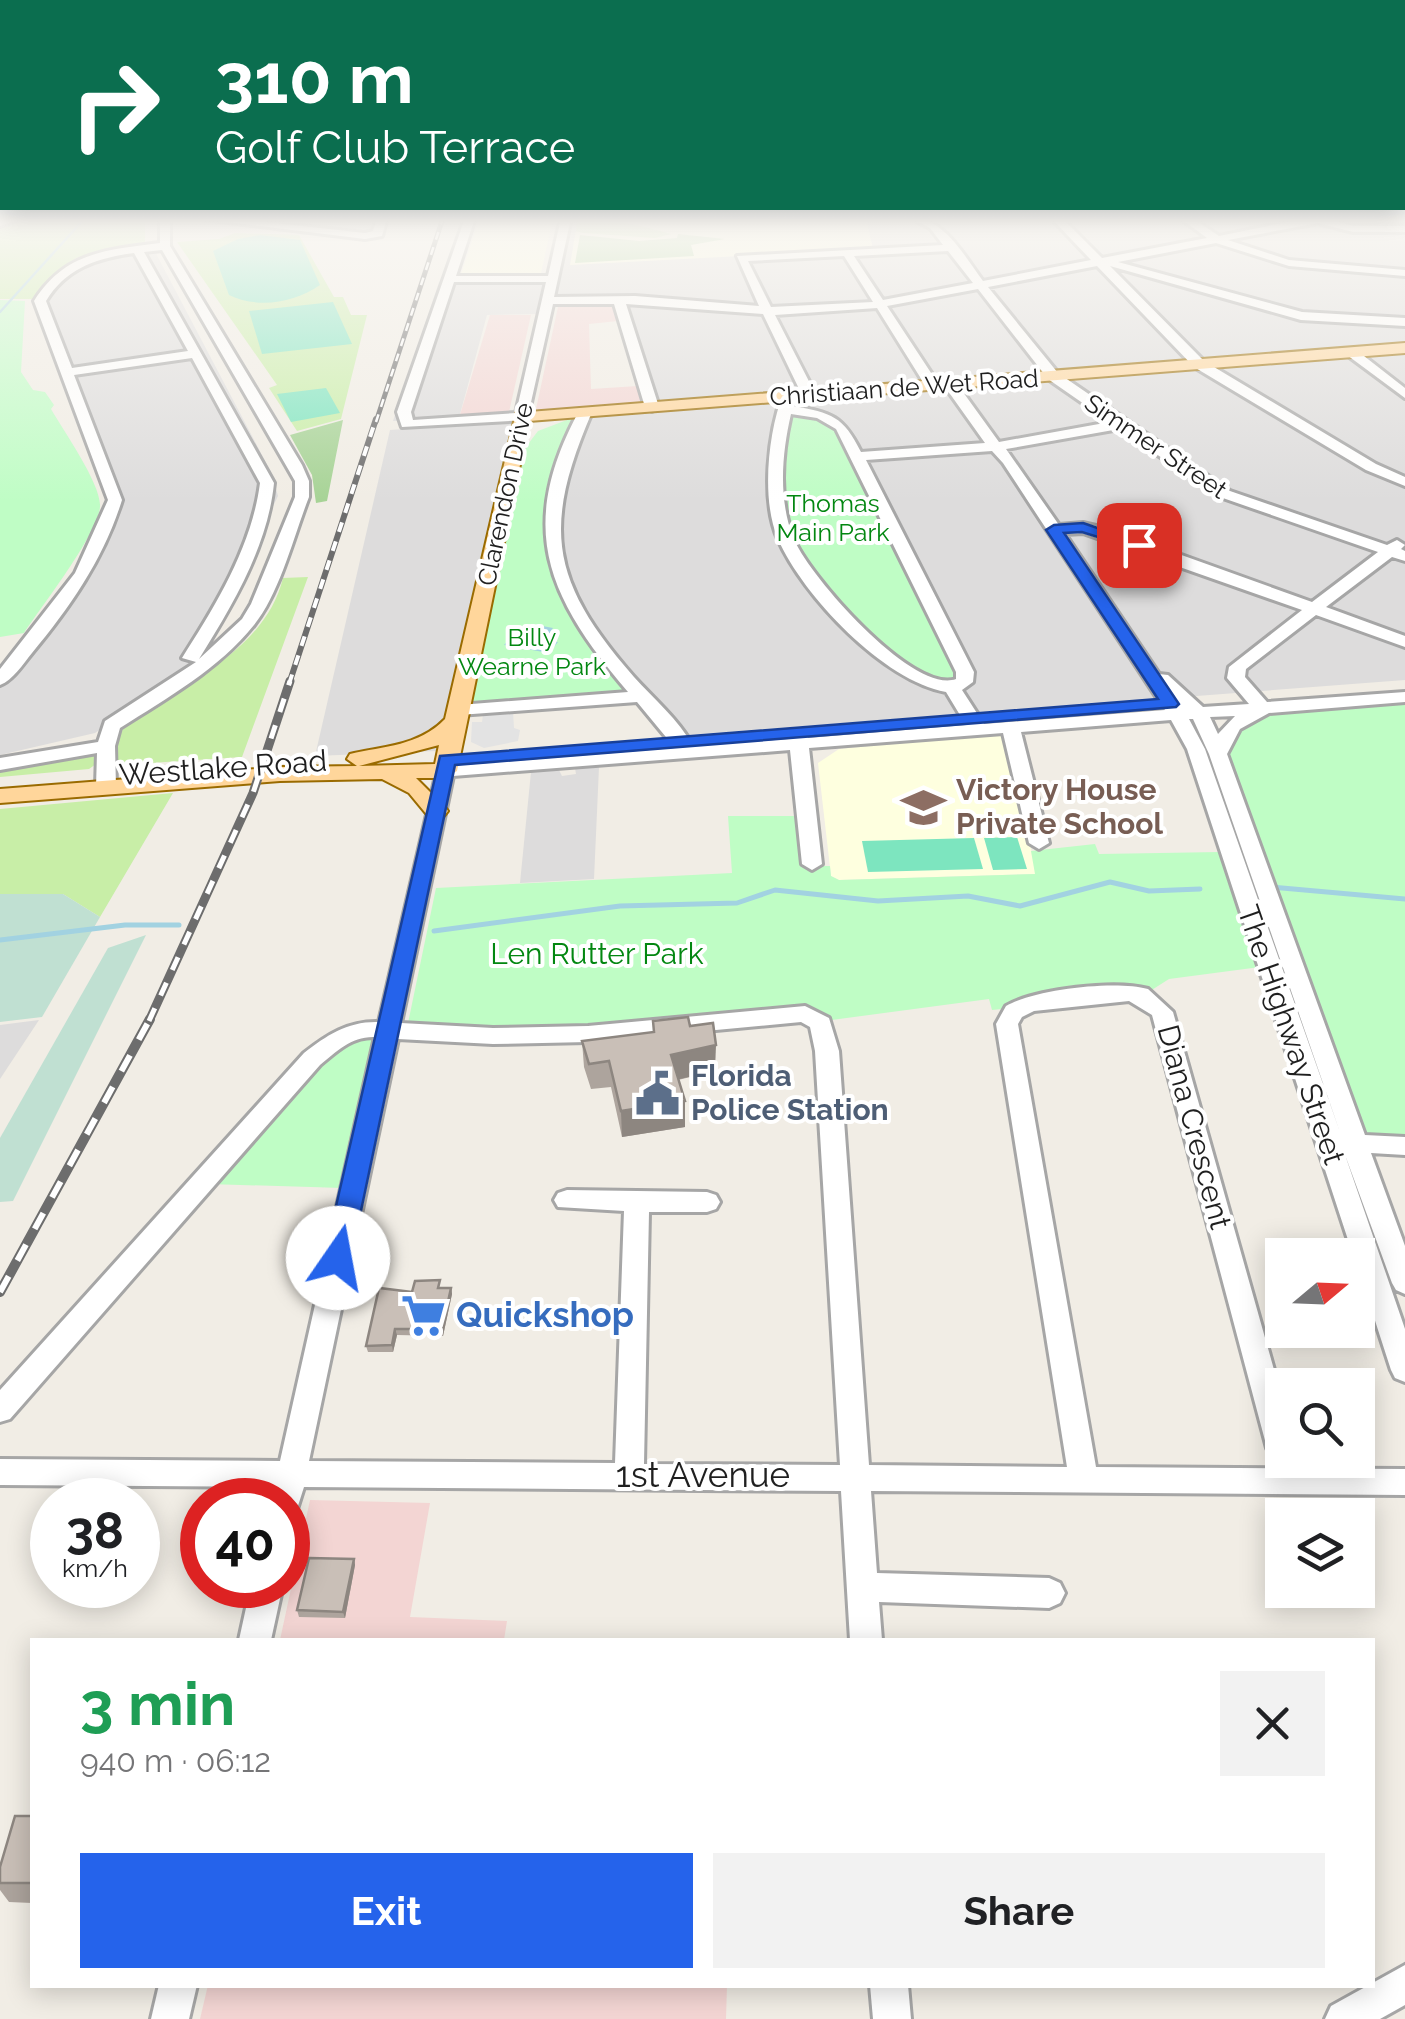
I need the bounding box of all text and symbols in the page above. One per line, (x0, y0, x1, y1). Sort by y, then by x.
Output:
text: 310 m (215, 37, 414, 119)
icon: right (50, 40, 180, 170)
text: Golf Club Terrace (215, 121, 575, 174)
street label: Christiaan de Wet Road (769, 363, 1039, 411)
street label: Simmer Street (1079, 387, 1233, 505)
street label: Clarendon Drive (471, 400, 539, 588)
park label: Thomas Main Park (777, 488, 890, 547)
pin (1097, 503, 1182, 588)
icon: arrive (1112, 518, 1167, 573)
park label: Billy Wearne Park (458, 622, 607, 681)
street label: Westlake Road (118, 743, 328, 792)
place label: Victory House Private School (956, 772, 1163, 841)
school or university icon: Victory House Private School (899, 783, 947, 831)
street label: The Highway Street (1231, 901, 1352, 1169)
park label: Len Rutter Park (490, 936, 704, 971)
street label: Diana Crescent (1150, 1021, 1239, 1233)
place label: Florida Police Station (691, 1058, 889, 1127)
public building icon: Florida Police Station (634, 1069, 682, 1117)
position arrow (286, 1206, 390, 1310)
north arrow (1265, 1238, 1375, 1348)
map controls (1265, 1238, 1375, 1608)
supermarket icon: Quickshop (399, 1291, 447, 1339)
place label: Quickshop (456, 1294, 634, 1335)
button: search (1265, 1368, 1375, 1478)
street label: 1st Avenue (616, 1454, 790, 1495)
speed limit sign: 40 (180, 1478, 310, 1608)
button: layers (1265, 1498, 1375, 1608)
text: 38 (66, 1501, 124, 1560)
text: km/h (62, 1553, 128, 1583)
text: 3 min (80, 1669, 235, 1739)
button: close (1220, 1671, 1325, 1776)
text: 940 m · 06:12 (80, 1742, 271, 1779)
button: Exit (80, 1853, 693, 1968)
button: Share (713, 1853, 1325, 1968)

